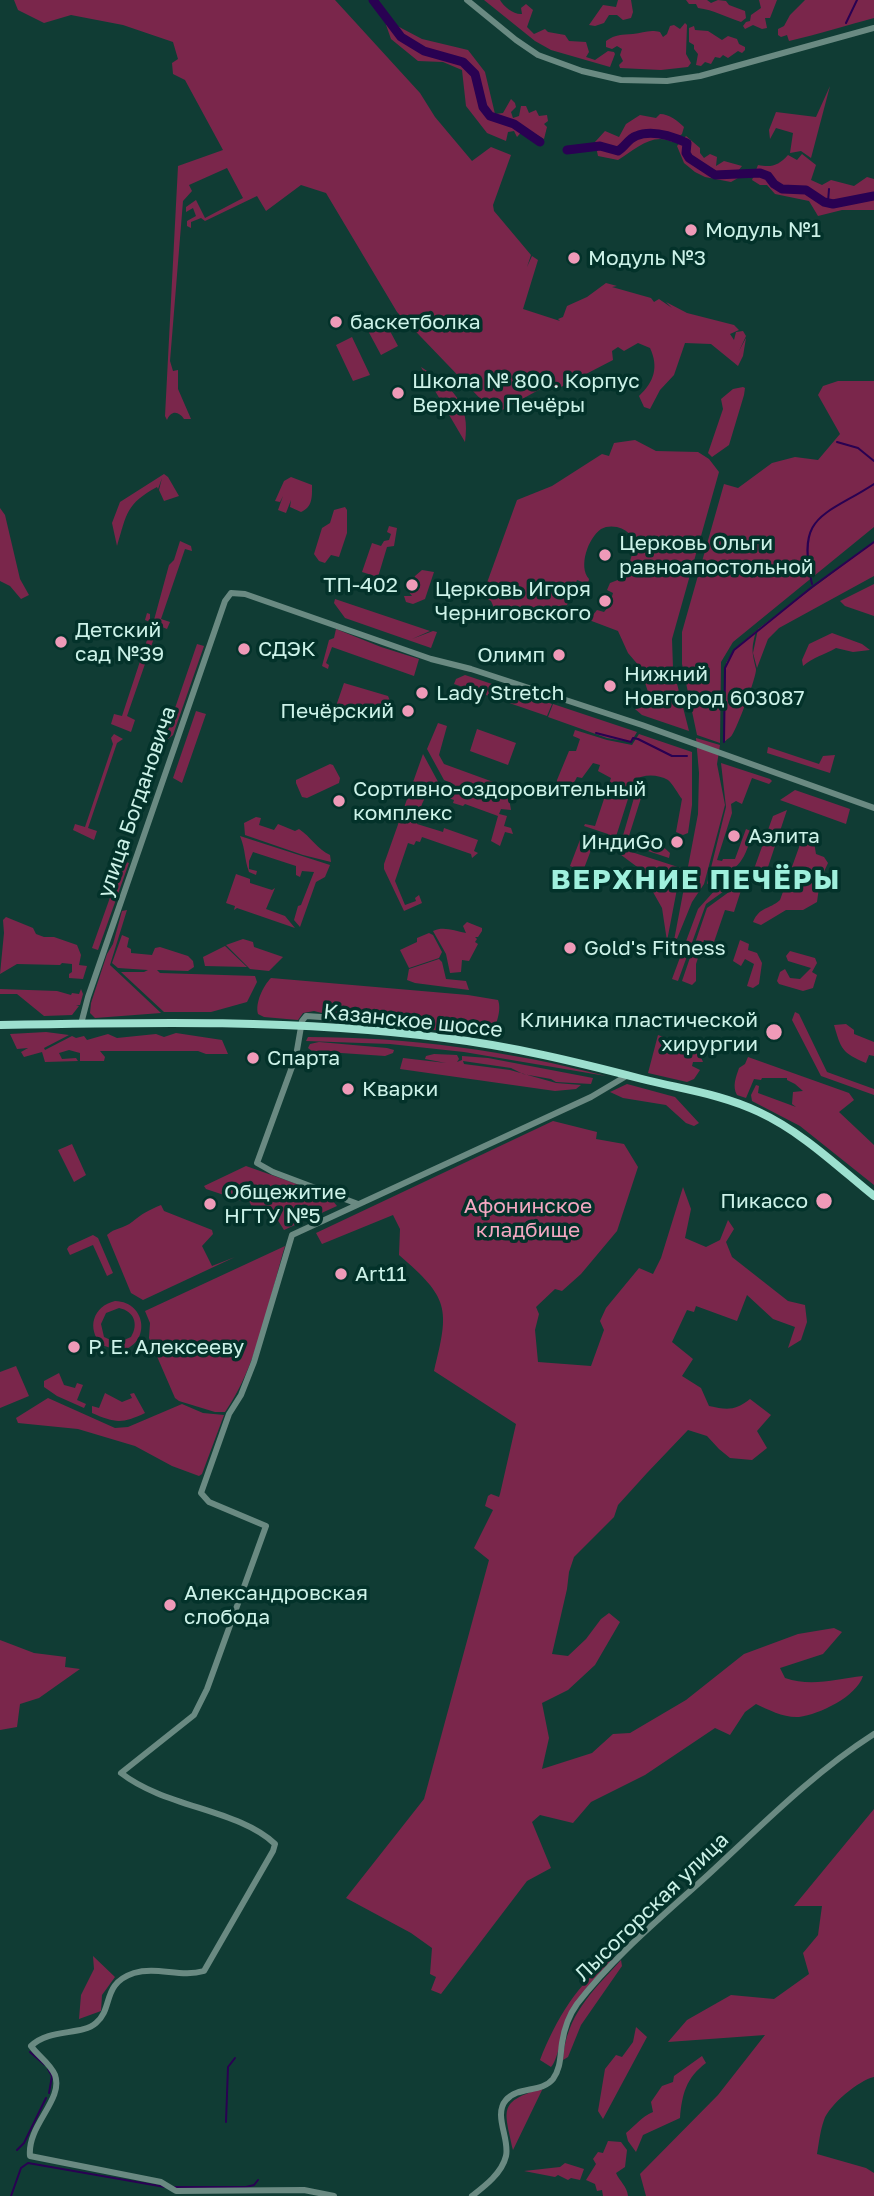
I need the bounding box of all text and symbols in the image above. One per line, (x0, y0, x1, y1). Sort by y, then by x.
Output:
place label: Модуль №1 (705, 217, 821, 243)
marker: Модуль №1 (683, 222, 699, 238)
place label: Модуль №3 (588, 245, 706, 271)
marker: Модуль №3 (566, 250, 582, 266)
place label: баскетболка (350, 309, 481, 335)
marker: баскетболка (328, 314, 344, 330)
place label: Школа № 800. Корпус Верхние Печёры (412, 368, 640, 418)
marker: Школа № 800. Корпус Верхние Печёры (390, 385, 406, 401)
place label: Церковь Ольги равноапостольной (619, 530, 814, 580)
marker: Церковь Ольги равноапостольной (597, 547, 613, 563)
place label: ТП-402 (323, 572, 398, 598)
place label: Церковь Игоря Черниговского (435, 576, 591, 626)
marker: ТП-402 (404, 577, 420, 593)
marker: Церковь Игоря Черниговского (597, 593, 613, 609)
place label: Детский сад №39 (75, 617, 164, 667)
marker: Детский сад №39 (53, 634, 69, 650)
place label: СДЭК (258, 636, 316, 662)
marker: СДЭК (236, 641, 252, 657)
place label: Олимп (477, 642, 545, 668)
marker: Олимп (551, 647, 567, 663)
place label: Нижний Новгород 603087 (624, 661, 805, 711)
marker: Нижний Новгород 603087 (602, 678, 618, 694)
place label: Lady Stretch (436, 680, 564, 706)
marker: Lady Stretch (414, 685, 430, 701)
place label: Печёрский (280, 698, 394, 724)
street label: улица Богдановича (92, 703, 182, 901)
marker: Печёрский (400, 703, 416, 719)
place label: Сортивно-оздоровительный комплекс (353, 776, 646, 826)
marker: Сортивно-оздоровительный комплекс (331, 793, 347, 809)
place label: Аэлита (748, 823, 820, 849)
marker: Аэлита (726, 828, 742, 844)
place label: ИндиGo (581, 829, 663, 855)
marker: ИндиGo (669, 834, 685, 850)
district label: ВЕРХНИЕ ПЕЧЁРЫ (553, 863, 839, 897)
place label: Gold's Fitness (584, 935, 726, 961)
marker: Gold's Fitness (562, 940, 578, 956)
street label: Казанское шоссе (322, 999, 504, 1043)
place label: Клиника пластической хирургии (520, 1007, 758, 1057)
marker: Клиника пластической хирургии (764, 1022, 784, 1042)
place label: Спарта (267, 1045, 340, 1071)
marker: Спарта (245, 1050, 261, 1066)
place label: Кварки (362, 1076, 438, 1102)
marker: Кварки (340, 1081, 356, 1097)
place label: Общежитие НГТУ №5 (224, 1179, 346, 1229)
place label: Пикассо (720, 1188, 808, 1214)
marker: Пикассо (814, 1191, 834, 1211)
park label: Афонинское кладбище (464, 1193, 592, 1243)
marker: Общежитие НГТУ №5 (202, 1196, 218, 1212)
place label: Art11 (355, 1261, 406, 1287)
marker: Art11 (333, 1266, 349, 1282)
place label: Р. Е. Алексееву (88, 1334, 244, 1360)
marker: Р. Е. Алексееву (66, 1339, 82, 1355)
place label: Александровская слобода (184, 1580, 368, 1630)
marker: Александровская слобода (162, 1597, 178, 1613)
street label: Лысогорская улица (570, 1827, 734, 1987)

